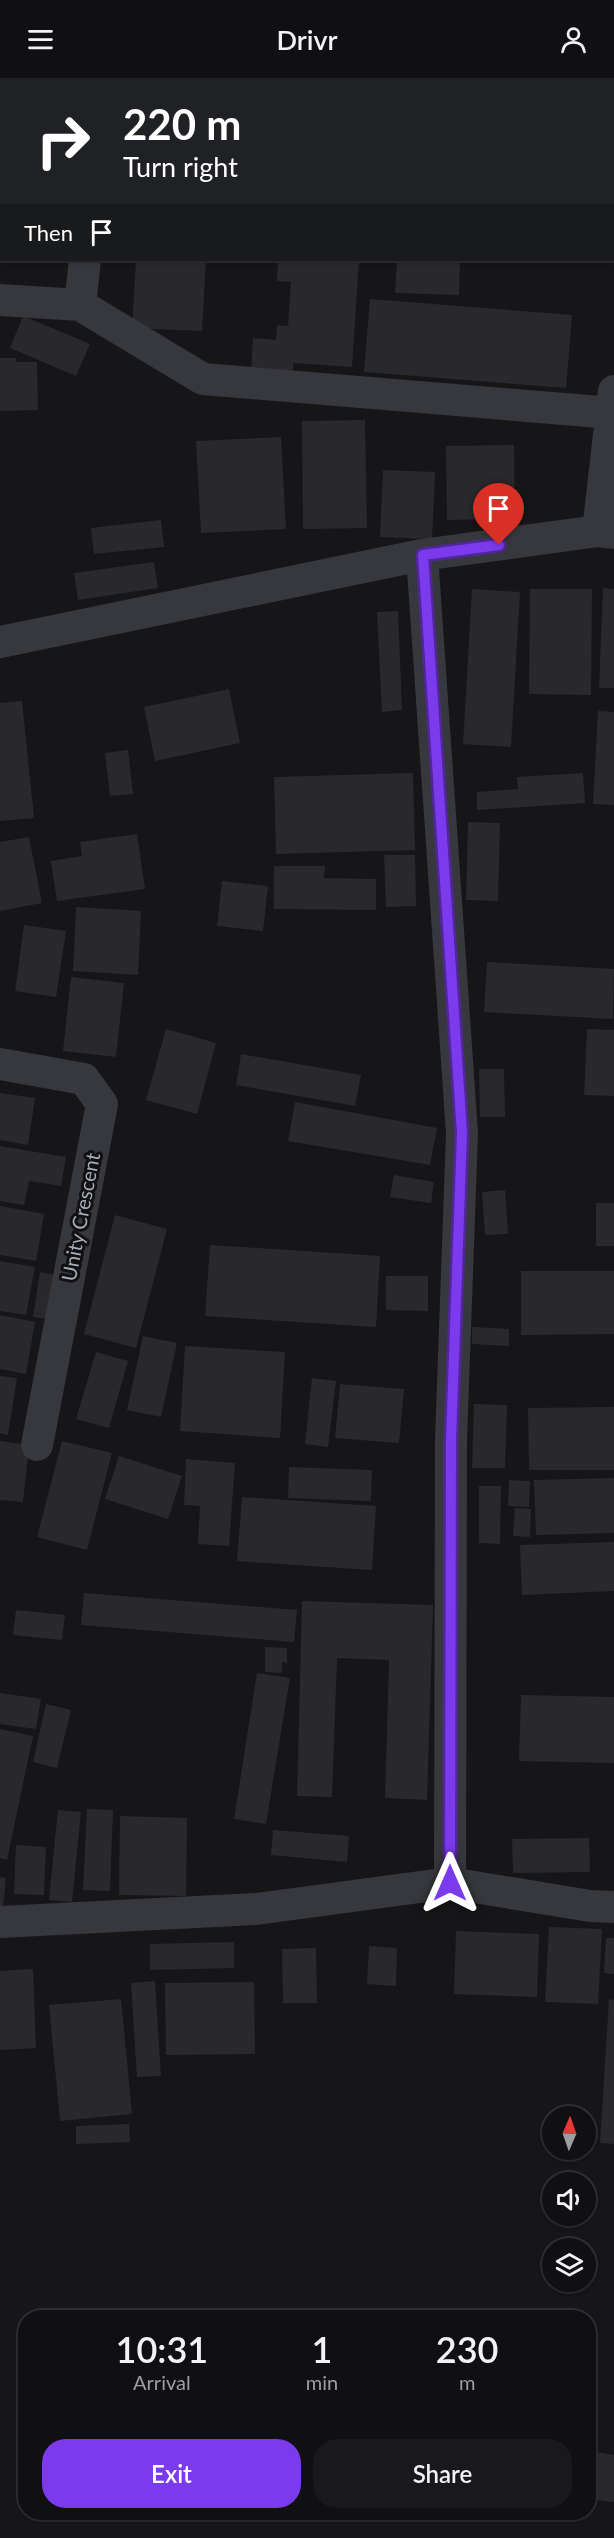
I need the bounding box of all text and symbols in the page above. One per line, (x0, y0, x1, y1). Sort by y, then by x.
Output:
icon: menu (24, 23, 57, 56)
text: Drivr (277, 23, 338, 56)
icon: person (557, 23, 590, 56)
text: 220 m (123, 99, 241, 149)
icon: right (24, 102, 102, 180)
text: Turn right (123, 150, 238, 183)
icon: arrive (85, 216, 118, 249)
text: Then (24, 219, 73, 246)
pin (473, 483, 524, 545)
icon: arrive (482, 492, 515, 525)
street label: Unity Crescent (56, 1151, 104, 1283)
position arrow (418, 1851, 482, 1915)
north arrow (542, 2106, 596, 2160)
map controls (542, 2106, 596, 2292)
button: sound (542, 2172, 596, 2226)
button: layers (542, 2238, 596, 2292)
text: 10:31 (116, 2327, 208, 2371)
text: 1 (312, 2327, 332, 2371)
text: 230 (436, 2327, 498, 2371)
text: Arrival (133, 2370, 191, 2394)
text: min (306, 2370, 338, 2394)
text: m (459, 2370, 475, 2394)
button: Exit (42, 2439, 301, 2508)
button: Share (313, 2439, 572, 2508)

